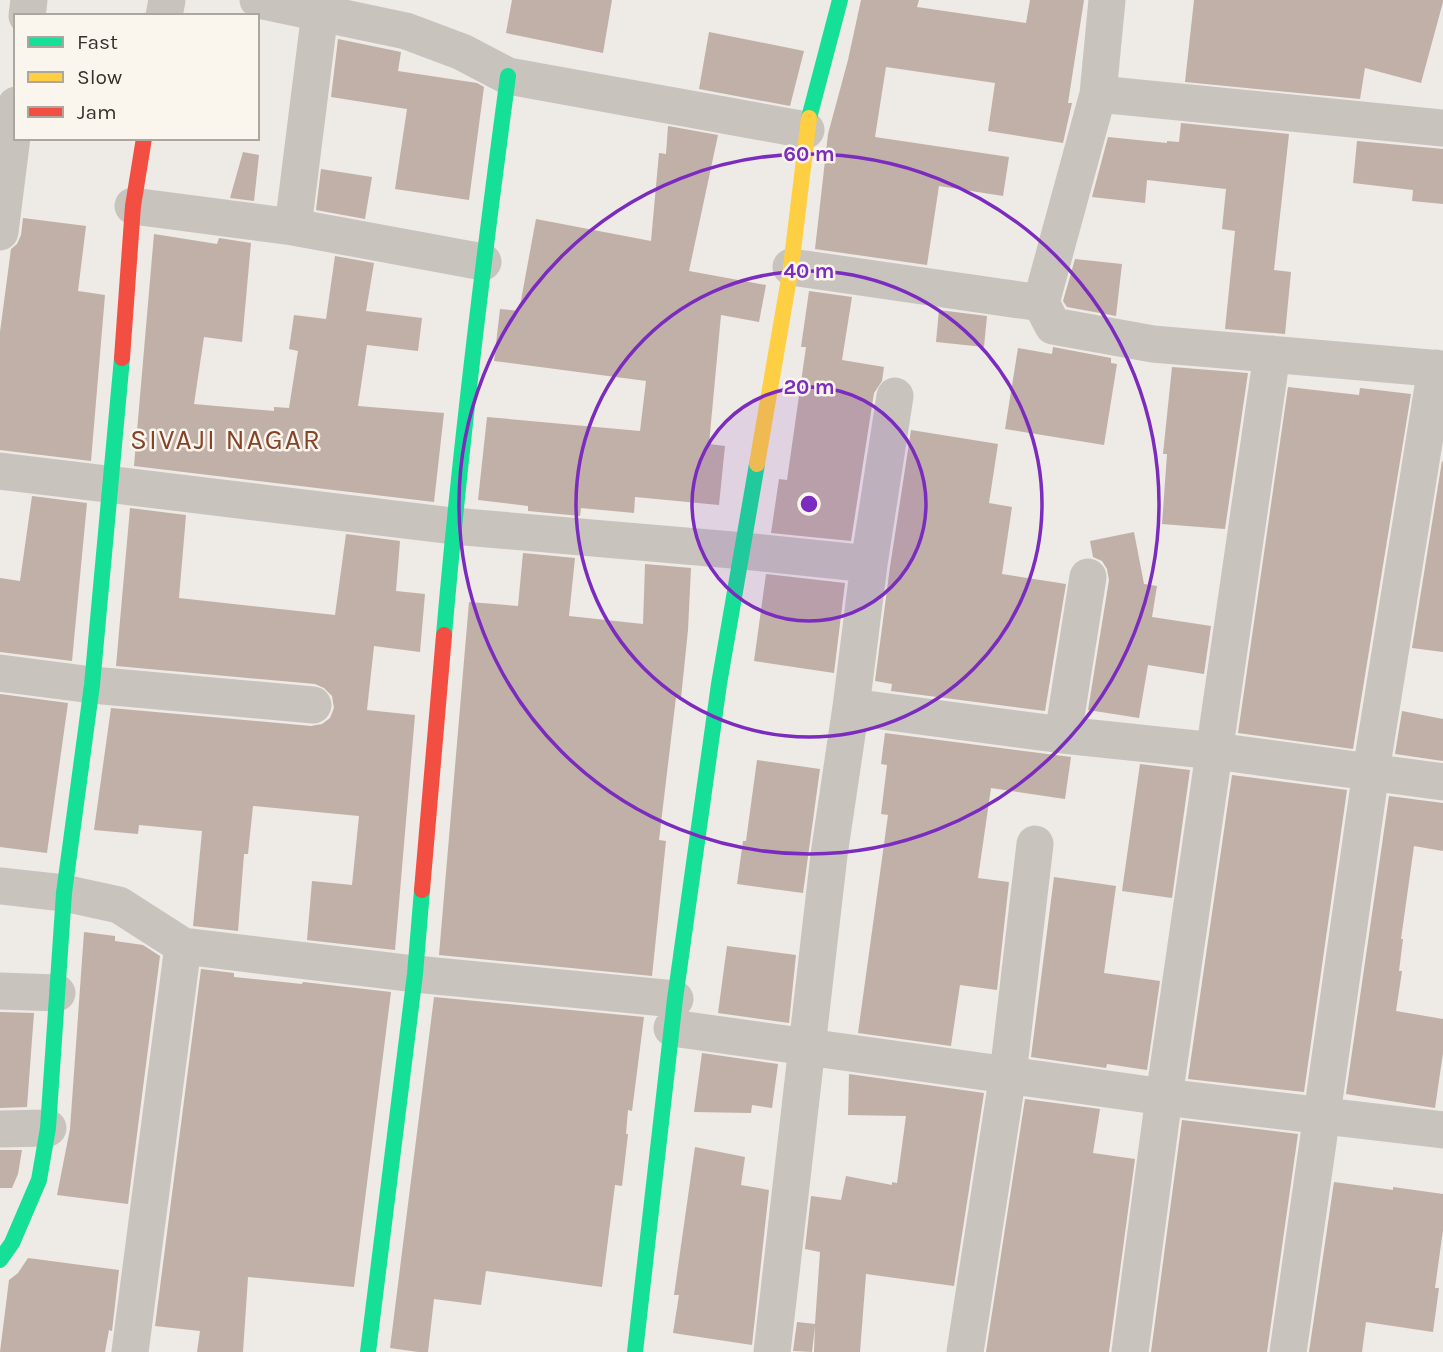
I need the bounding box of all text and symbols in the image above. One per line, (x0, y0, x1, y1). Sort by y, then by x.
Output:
legend (14, 14, 259, 140)
text: Fast (77, 30, 118, 54)
text: Slow (77, 65, 122, 89)
text: Jam (77, 100, 117, 124)
text: 60 m (783, 142, 835, 166)
text: 40 m (783, 259, 835, 283)
text: 20 m (783, 375, 835, 399)
district label: SIVAJI NAGAR (130, 423, 322, 456)
centre of rings (797, 492, 821, 516)

